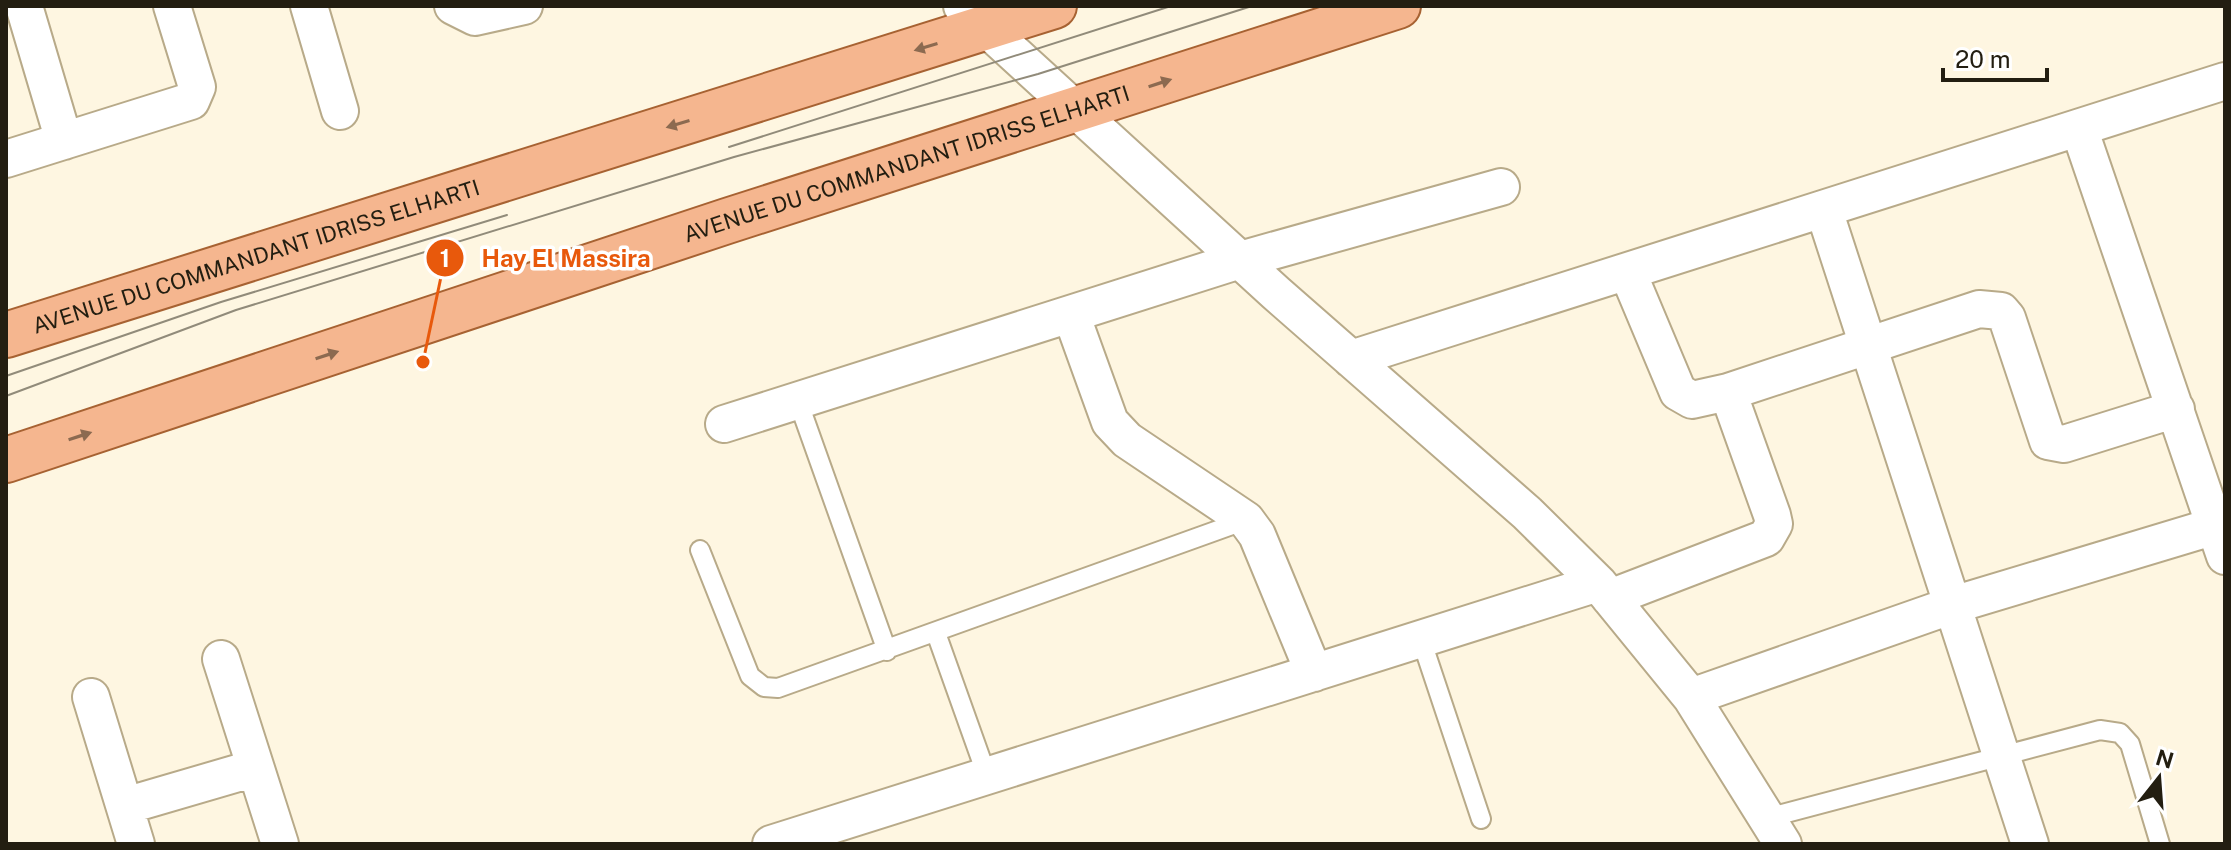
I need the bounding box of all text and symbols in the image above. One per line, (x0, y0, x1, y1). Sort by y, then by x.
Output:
scale bar (1943, 32, 2047, 82)
one-way arrow (914, 41, 938, 54)
text: 20 m (1955, 45, 2011, 73)
one-way arrow (1148, 76, 1172, 89)
street label: AVENUE DU COMMANDANT IDRISS ELHARTI (680, 80, 1133, 248)
one-way arrow (666, 119, 690, 131)
street label: AVENUE DU COMMANDANT IDRISS ELHARTI (29, 174, 483, 339)
callout: Hay El Massira (425, 234, 666, 282)
text: 1 (440, 244, 450, 272)
text: Hay El Massira (481, 244, 651, 272)
one-way arrow (315, 348, 339, 360)
one-way arrow (68, 429, 92, 442)
north arrow (2119, 738, 2199, 818)
text: N (2153, 744, 2177, 774)

